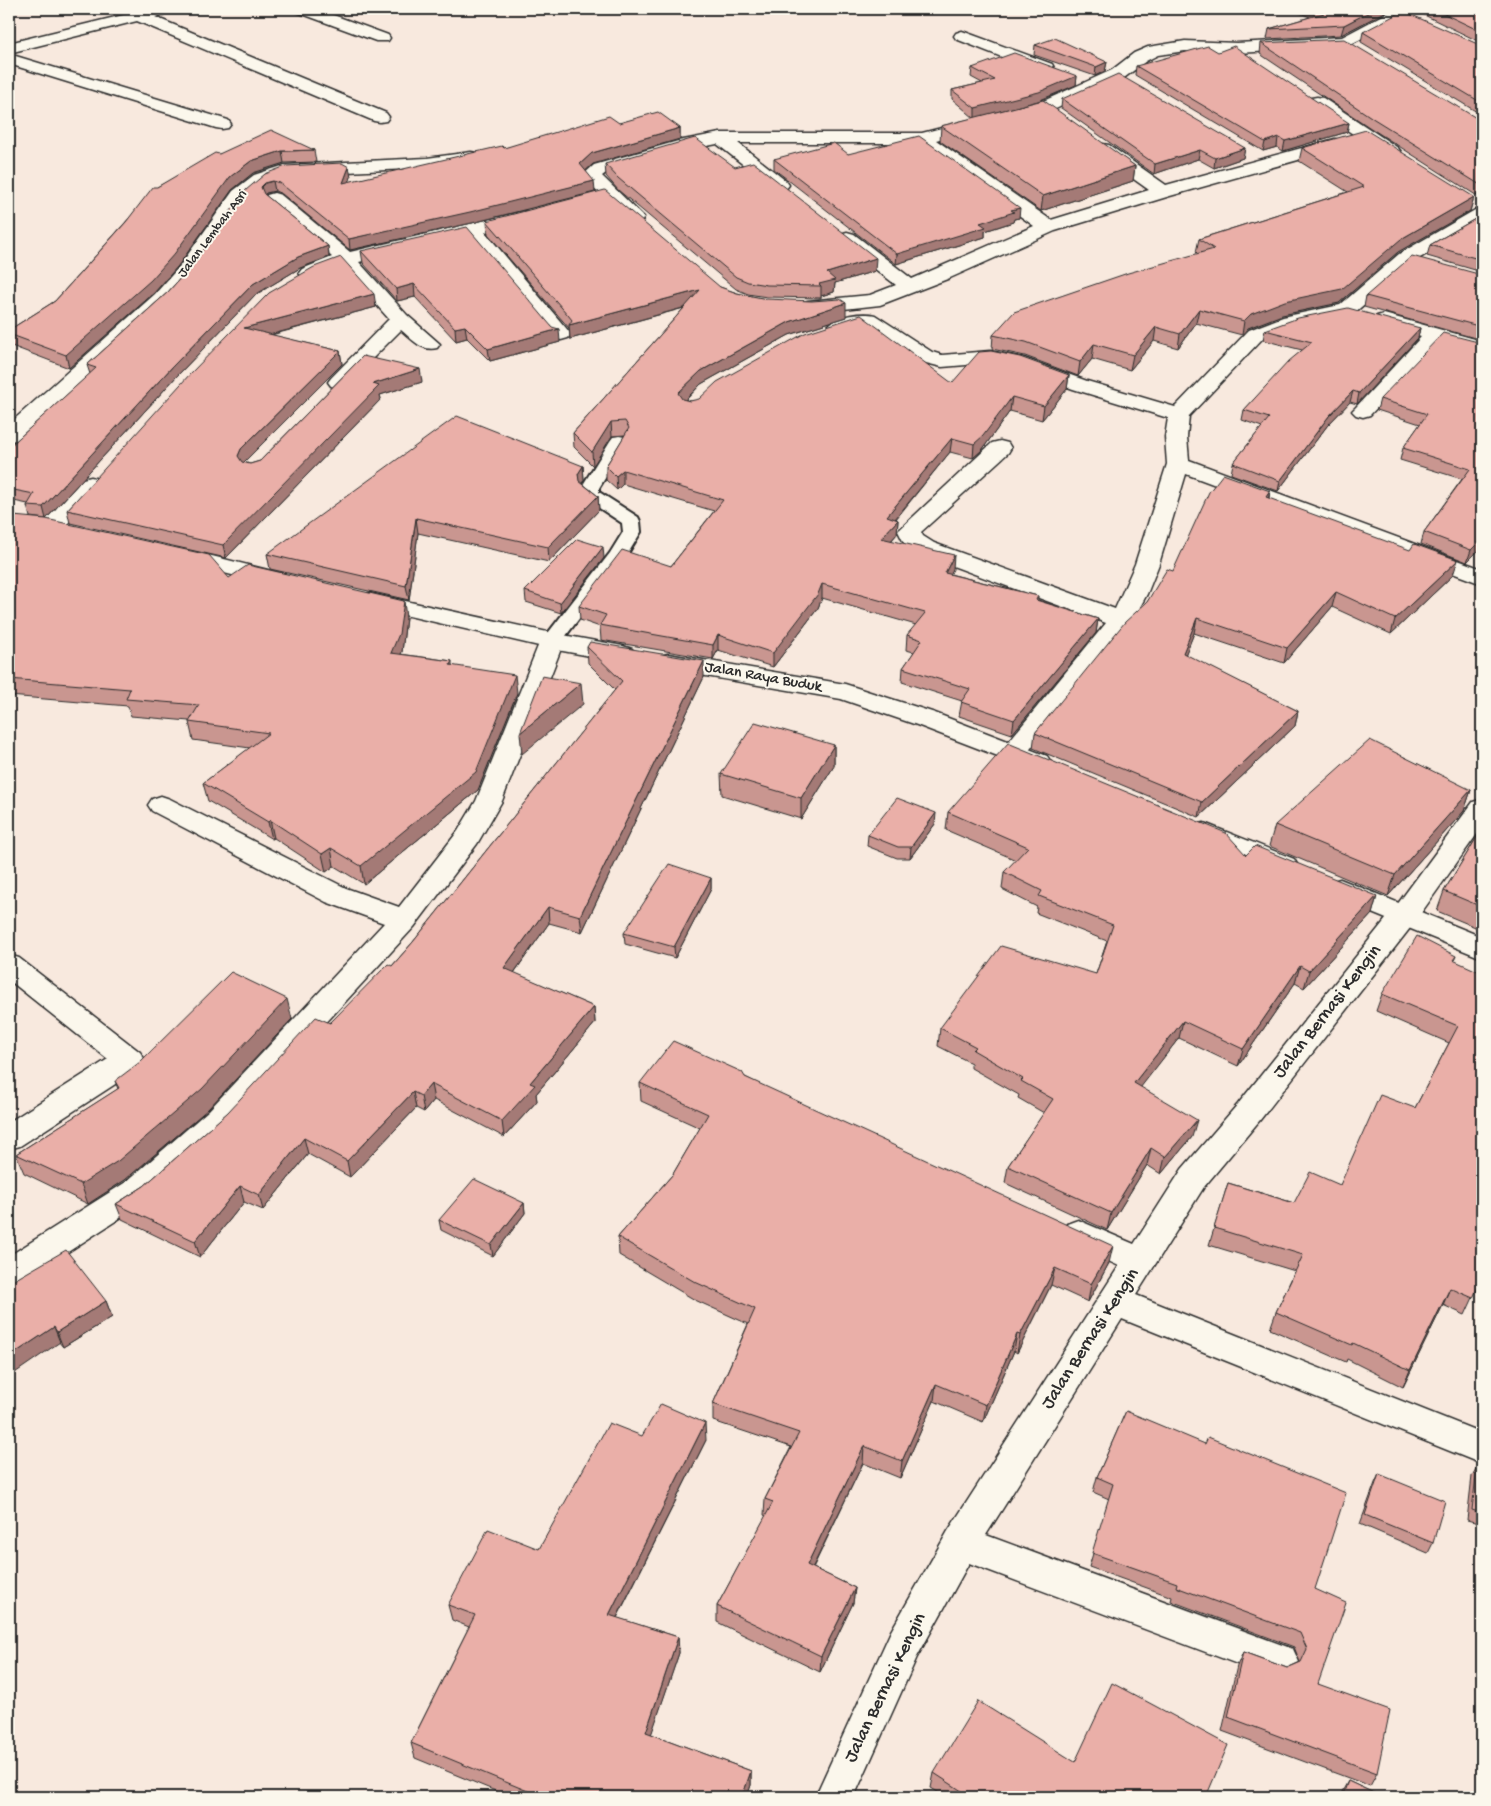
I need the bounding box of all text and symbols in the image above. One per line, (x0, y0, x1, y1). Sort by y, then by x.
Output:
street label: Jalan Lembah Asri (174, 187, 252, 281)
street label: Jalan Raya Buduk (703, 658, 825, 698)
street label: Jalan Bernasi Kengin (1269, 940, 1387, 1084)
street label: Jalan Bernasi Kengin (1037, 1264, 1145, 1414)
street label: Jalan Bernasi Kengin (840, 1609, 932, 1767)

